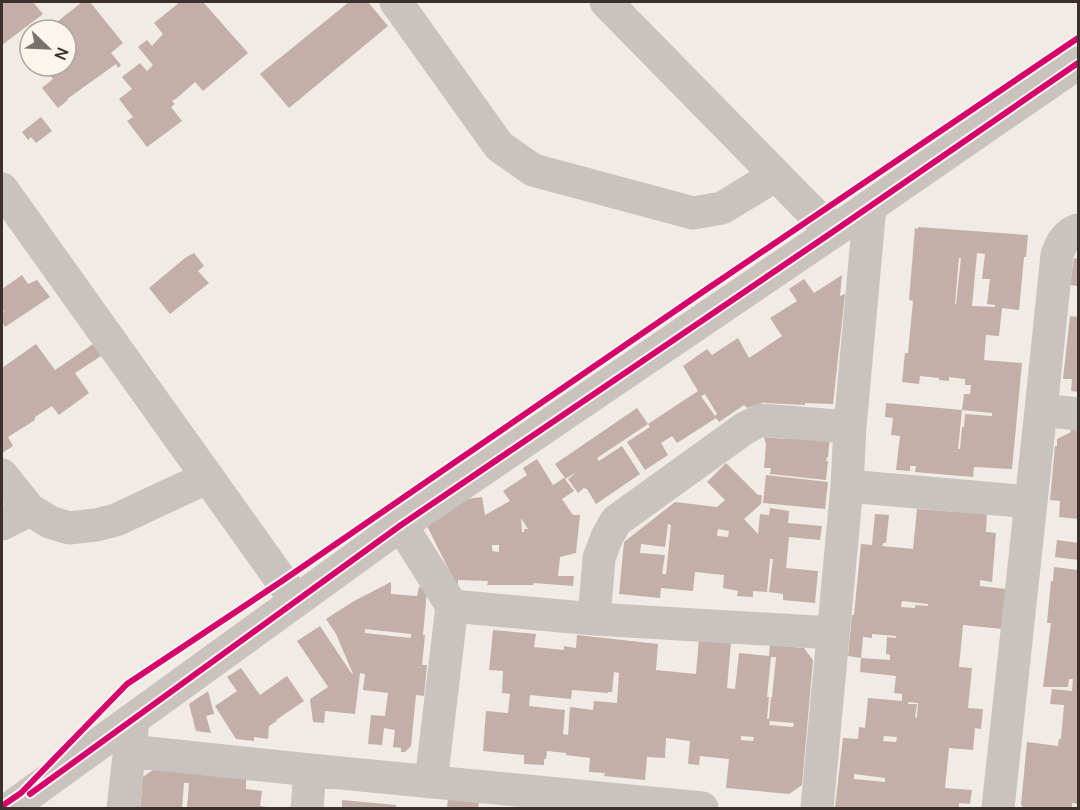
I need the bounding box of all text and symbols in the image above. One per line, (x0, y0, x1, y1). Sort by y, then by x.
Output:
north arrow (18, 18, 78, 78)
text: N (49, 44, 74, 63)

